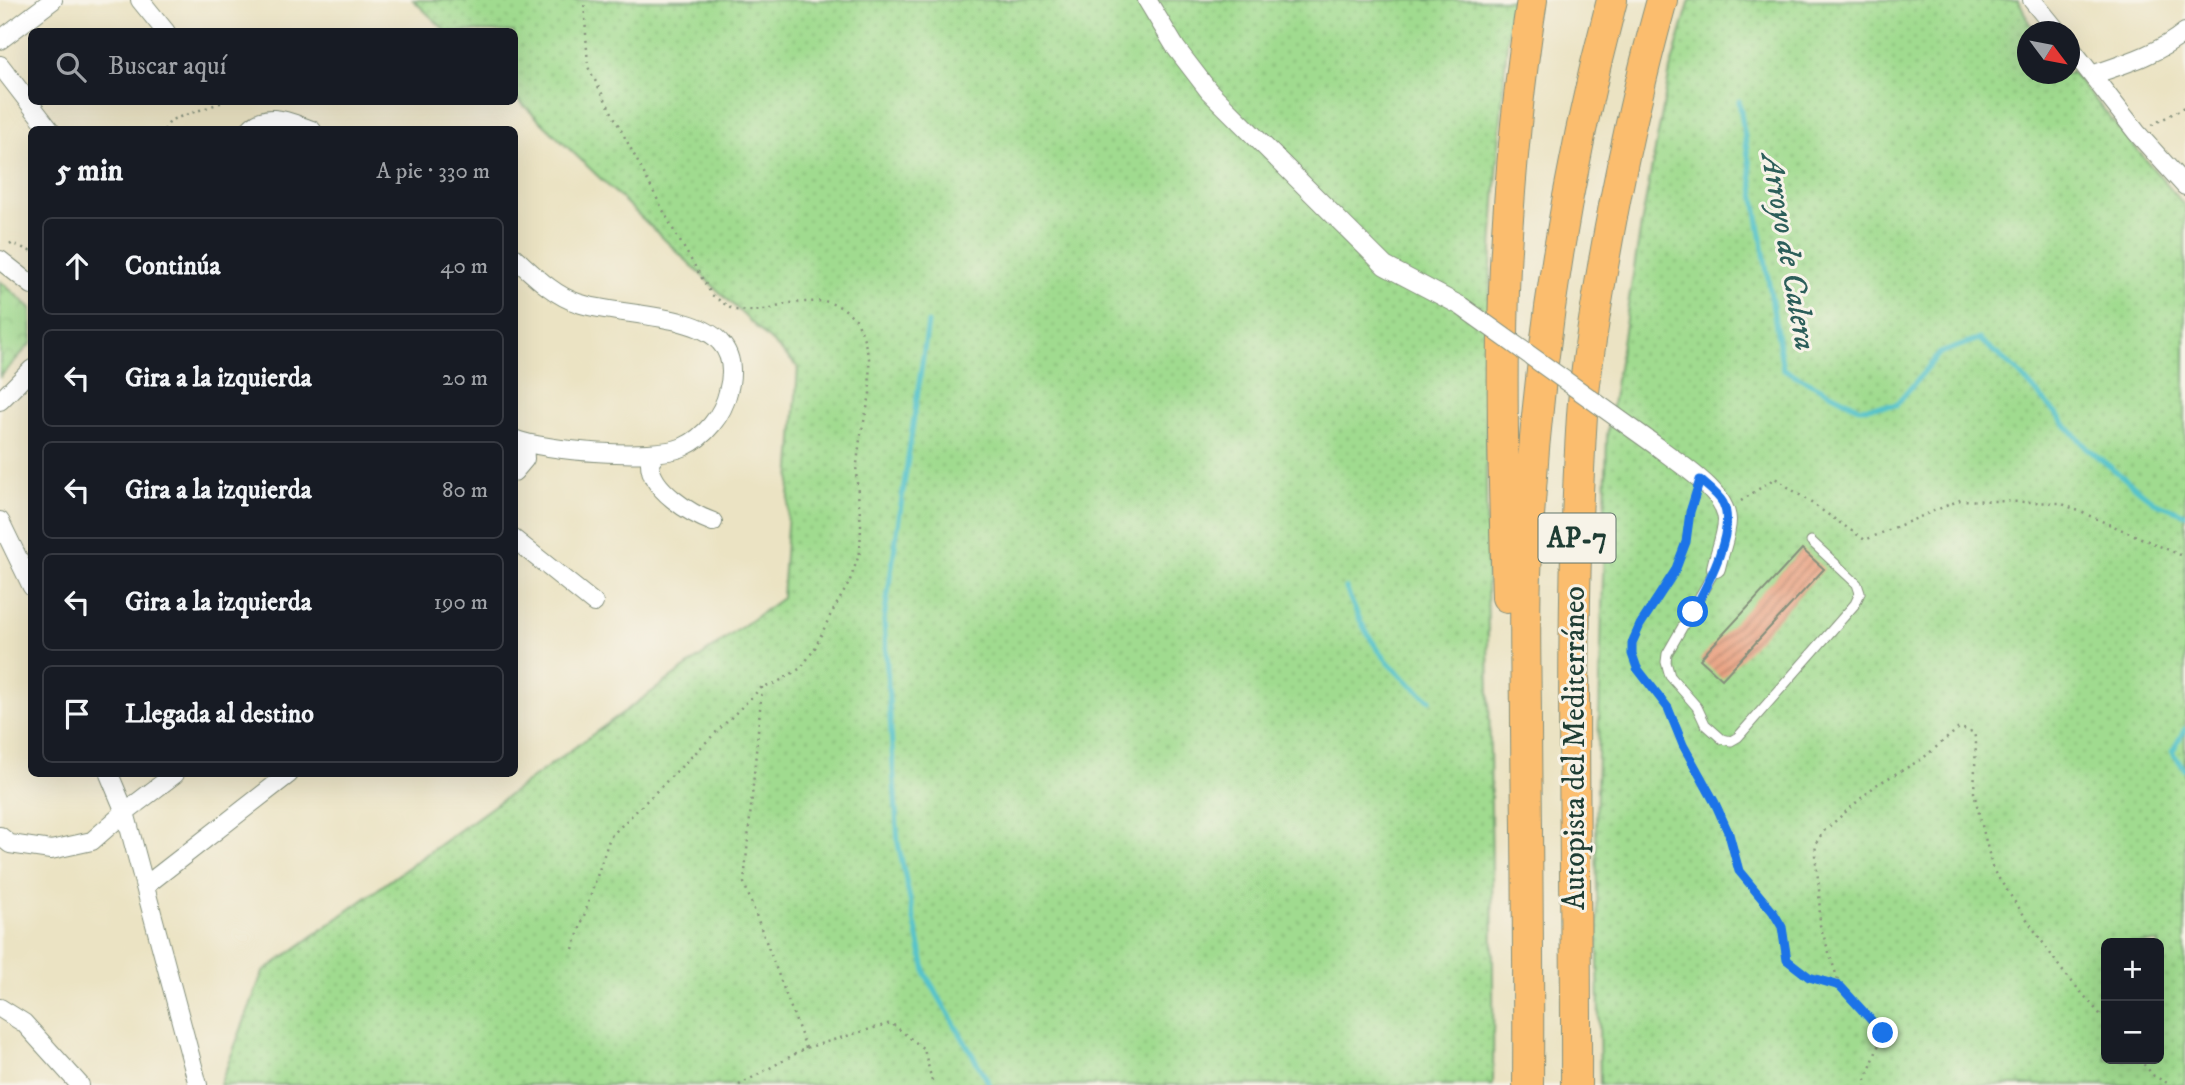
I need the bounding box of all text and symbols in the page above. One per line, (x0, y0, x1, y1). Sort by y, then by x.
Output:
north arrow (2017, 21, 2080, 84)
search box (28, 28, 518, 105)
icon: search (52, 48, 90, 86)
text: Buscar aquí (108, 50, 226, 83)
water label: Arroyo de Calera (1750, 147, 1825, 354)
text: 5 min (56, 153, 123, 190)
text: A pie · 330 m (376, 157, 490, 186)
icon: ahead (58, 247, 96, 285)
text: Continúa (125, 250, 220, 283)
text: 40 m (440, 252, 488, 281)
icon: left (58, 359, 96, 397)
text: Gira a la izquierda (125, 362, 312, 395)
text: 20 m (442, 364, 488, 393)
icon: left (58, 471, 96, 509)
text: Gira a la izquierda (125, 474, 312, 507)
text: 80 m (442, 476, 488, 505)
road number: AP-7 (1538, 514, 1616, 562)
icon: left (58, 583, 96, 621)
text: Gira a la izquierda (125, 586, 312, 619)
street label: Autopista del Mediterráneo (1557, 586, 1594, 910)
text: 190 m (434, 588, 488, 617)
route start (1677, 596, 1708, 627)
icon: arrive (58, 695, 96, 733)
text: Llegada al destino (125, 698, 314, 731)
map controls (2101, 938, 2164, 1064)
button: + (2101, 938, 2164, 1001)
button: − (2101, 1001, 2164, 1064)
route end (1867, 1017, 1898, 1048)

